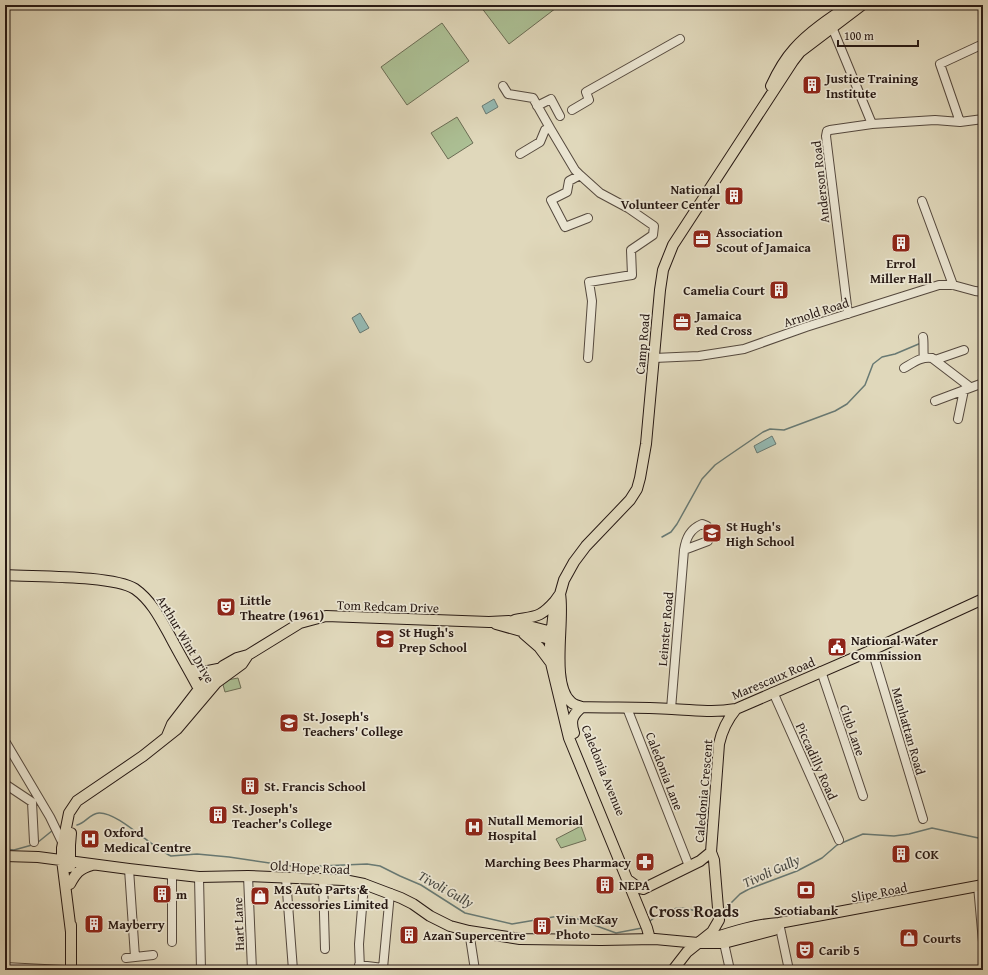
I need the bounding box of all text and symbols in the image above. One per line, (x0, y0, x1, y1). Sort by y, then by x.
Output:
scale bar (838, 22, 918, 48)
text: 100 m (844, 27, 874, 44)
place label: Justice Training Institute (824, 69, 918, 103)
building icon: Justice Training Institute (801, 74, 823, 96)
street label: Anderson Road (807, 140, 834, 224)
place label: National Volunteer Center (621, 180, 720, 214)
building icon: National Volunteer Center (723, 185, 745, 207)
place label: Association Scout of Jamaica (716, 223, 811, 257)
office icon: Association Scout of Jamaica (691, 228, 713, 250)
building icon: Errol Miller Hall (890, 232, 912, 254)
place label: Errol Miller Hall (870, 254, 932, 288)
building icon: Camelia Court (768, 279, 790, 301)
place label: Camelia Court (683, 281, 765, 300)
street label: Arnold Road (781, 293, 851, 332)
place label: Jamaica Red Cross (694, 306, 752, 340)
office icon: Jamaica Red Cross (671, 311, 693, 333)
street label: Camp Road (630, 313, 655, 375)
place label: St Hugh's High School (726, 517, 795, 551)
school or university icon: St Hugh's High School (701, 522, 723, 544)
place label: Little Theatre (1961) (240, 591, 324, 625)
street label: Leinster Road (653, 591, 678, 667)
street label: Arthur Wint Drive (152, 592, 219, 687)
street label: Tom Redcam Drive (337, 595, 439, 618)
theatre icon: Little Theatre (1961) (215, 596, 237, 618)
place label: St Hugh's Prep School (399, 623, 467, 657)
school or university icon: St Hugh's Prep School (374, 628, 396, 650)
place label: National Water Commission (851, 631, 938, 665)
public building icon: National Water Commission (826, 636, 848, 658)
street label: Marescaux Road (729, 652, 818, 705)
street label: Manhattan Road (887, 685, 930, 777)
street label: Club Lane (835, 702, 870, 758)
place label: St. Joseph's Teachers' College (303, 707, 403, 741)
school or university icon: St. Joseph's Teachers' College (278, 712, 300, 734)
street label: Piccadilly Road (791, 720, 842, 803)
street label: Caledonia Avenue (577, 722, 630, 818)
street label: Caledonia Lane (641, 729, 688, 813)
street label: Caledonia Crescent (690, 738, 718, 844)
building icon: St. Francis School (239, 775, 261, 797)
place label: St. Francis School (264, 777, 366, 796)
place label: St. Joseph's Teacher's College (232, 799, 332, 833)
building icon: St. Joseph's Teacher's College (207, 804, 229, 826)
place label: Nutall Memorial Hospital (488, 811, 583, 845)
hospital icon: Nutall Memorial Hospital (463, 816, 485, 838)
place label: Oxford Medical Centre (104, 823, 191, 857)
hospital icon: Oxford Medical Centre (79, 828, 101, 850)
building icon: COK (890, 843, 912, 865)
place label: COK (915, 845, 940, 864)
water label: Tivoli Gully (739, 849, 803, 893)
pharmacy icon: Marching Bees Pharmacy (634, 851, 656, 873)
place label: Marching Bees Pharmacy (485, 853, 631, 872)
street label: Old Hope Road (270, 856, 350, 879)
water label: Tivoli Gully (414, 865, 478, 913)
building icon: NEPA (594, 874, 616, 896)
place label: NEPA (619, 876, 650, 895)
street label: Slipe Road (849, 878, 909, 907)
bank icon: Scotiabank (795, 879, 817, 901)
place label: MS Auto Parts & Accessories Limited (274, 880, 389, 914)
building icon: m (151, 883, 173, 905)
place label: m (176, 885, 188, 904)
shop icon: MS Auto Parts & Accessories Limited (249, 885, 271, 907)
street label: Hart Lane (228, 897, 249, 951)
district label: Cross Roads (649, 898, 739, 923)
place label: Scotiabank (774, 901, 839, 920)
place label: Vin McKay Photo (556, 910, 618, 944)
building icon: Mayberry (83, 913, 105, 935)
place label: Mayberry (108, 915, 165, 934)
building icon: Vin McKay Photo (531, 915, 553, 937)
building icon: Azan Supercentre (398, 924, 420, 946)
place label: Azan Supercentre (423, 926, 526, 945)
shop icon: Courts (898, 927, 920, 949)
place label: Courts (923, 929, 962, 948)
theatre icon: Carib 5 (794, 939, 816, 961)
place label: Carib 5 (819, 941, 860, 960)

